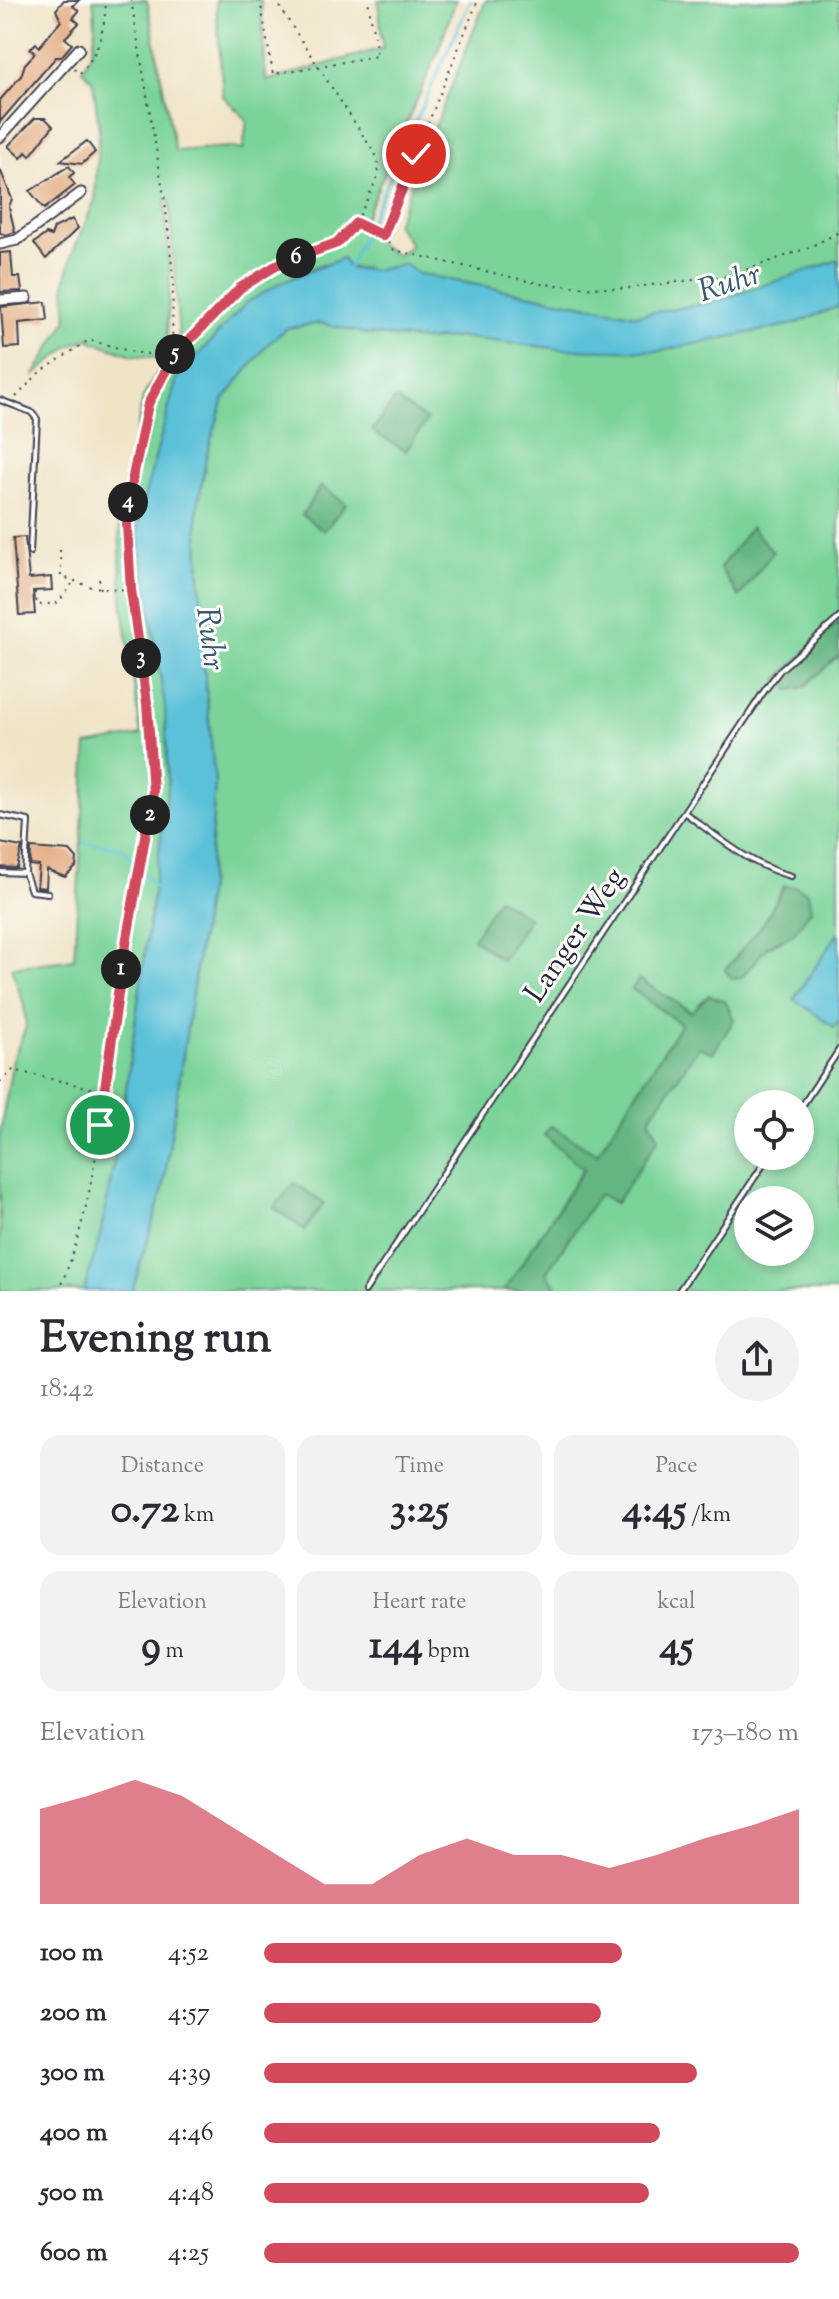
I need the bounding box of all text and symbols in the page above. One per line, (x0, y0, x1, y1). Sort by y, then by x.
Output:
pin (382, 120, 450, 188)
icon: check (394, 132, 438, 176)
pin: 6 (276, 238, 316, 278)
text: 6 (291, 242, 301, 274)
water label: Ruhr (693, 252, 767, 316)
pin: 5 (155, 334, 195, 374)
text: 5 (171, 338, 179, 370)
pin: 4 (108, 482, 148, 522)
text: 4 (122, 486, 134, 518)
water label: Ruhr (182, 605, 236, 673)
pin: 3 (121, 638, 161, 678)
text: 3 (137, 642, 145, 674)
pin: 2 (130, 795, 170, 835)
text: 2 (145, 799, 155, 831)
street label: Langer Weg (515, 860, 637, 1012)
pin: 1 (101, 949, 141, 989)
text: 1 (117, 953, 125, 985)
map controls (734, 1090, 814, 1266)
button: locate (734, 1090, 814, 1170)
pin (66, 1091, 134, 1159)
icon: arrive (78, 1103, 122, 1147)
button: layers (734, 1186, 814, 1266)
text: Evening run (40, 1309, 272, 1372)
button: share (715, 1317, 799, 1401)
text: 18:42 (40, 1371, 94, 1408)
text: Distance (121, 1451, 204, 1483)
text: Time (395, 1451, 444, 1483)
text: Pace (655, 1451, 698, 1483)
text: 0.72 (111, 1483, 179, 1540)
text: 3:25 (390, 1483, 449, 1540)
text: 4:45 (622, 1483, 686, 1540)
text: km (179, 1500, 214, 1532)
text: /km (686, 1500, 731, 1532)
text: Elevation (118, 1587, 207, 1619)
text: Heart rate (373, 1587, 466, 1619)
text: kcal (658, 1587, 695, 1619)
text: 9 (141, 1619, 161, 1676)
text: 144 (369, 1619, 423, 1676)
text: 45 (660, 1619, 693, 1676)
text: m (161, 1636, 184, 1668)
text: bpm (423, 1636, 470, 1668)
text: Elevation (40, 1715, 145, 1752)
text: 173–180 m (691, 1715, 799, 1752)
text: 100 m (40, 1935, 103, 1972)
text: 4:52 (168, 1935, 209, 1972)
text: 200 m (40, 1995, 107, 2032)
text: 4:57 (168, 1995, 210, 2032)
text: 300 m (40, 2055, 105, 2092)
text: 4:39 (168, 2055, 211, 2092)
text: 400 m (40, 2115, 107, 2152)
text: 4:46 (168, 2115, 214, 2152)
text: 500 m (40, 2175, 103, 2212)
text: 4:48 (168, 2175, 214, 2212)
text: 600 m (40, 2235, 107, 2272)
text: 4:25 (168, 2235, 209, 2272)

